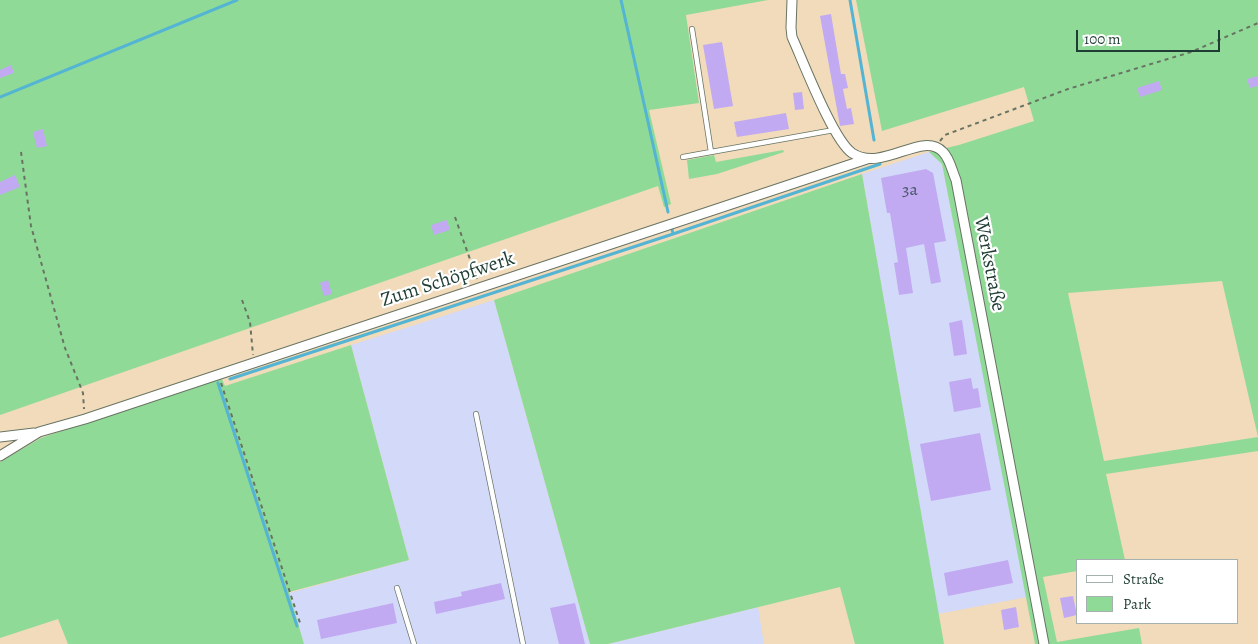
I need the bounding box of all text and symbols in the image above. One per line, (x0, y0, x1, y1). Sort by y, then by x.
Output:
scale bar (1078, 20, 1222, 52)
text: 100 m (1084, 29, 1121, 49)
house number: 3a (902, 180, 918, 202)
street label: Werkstraße (968, 215, 1010, 313)
street label: Zum Schöpfwerk (378, 247, 518, 313)
legend (1076, 559, 1238, 624)
text: Straße (1123, 569, 1164, 589)
text: Park (1123, 594, 1151, 614)

